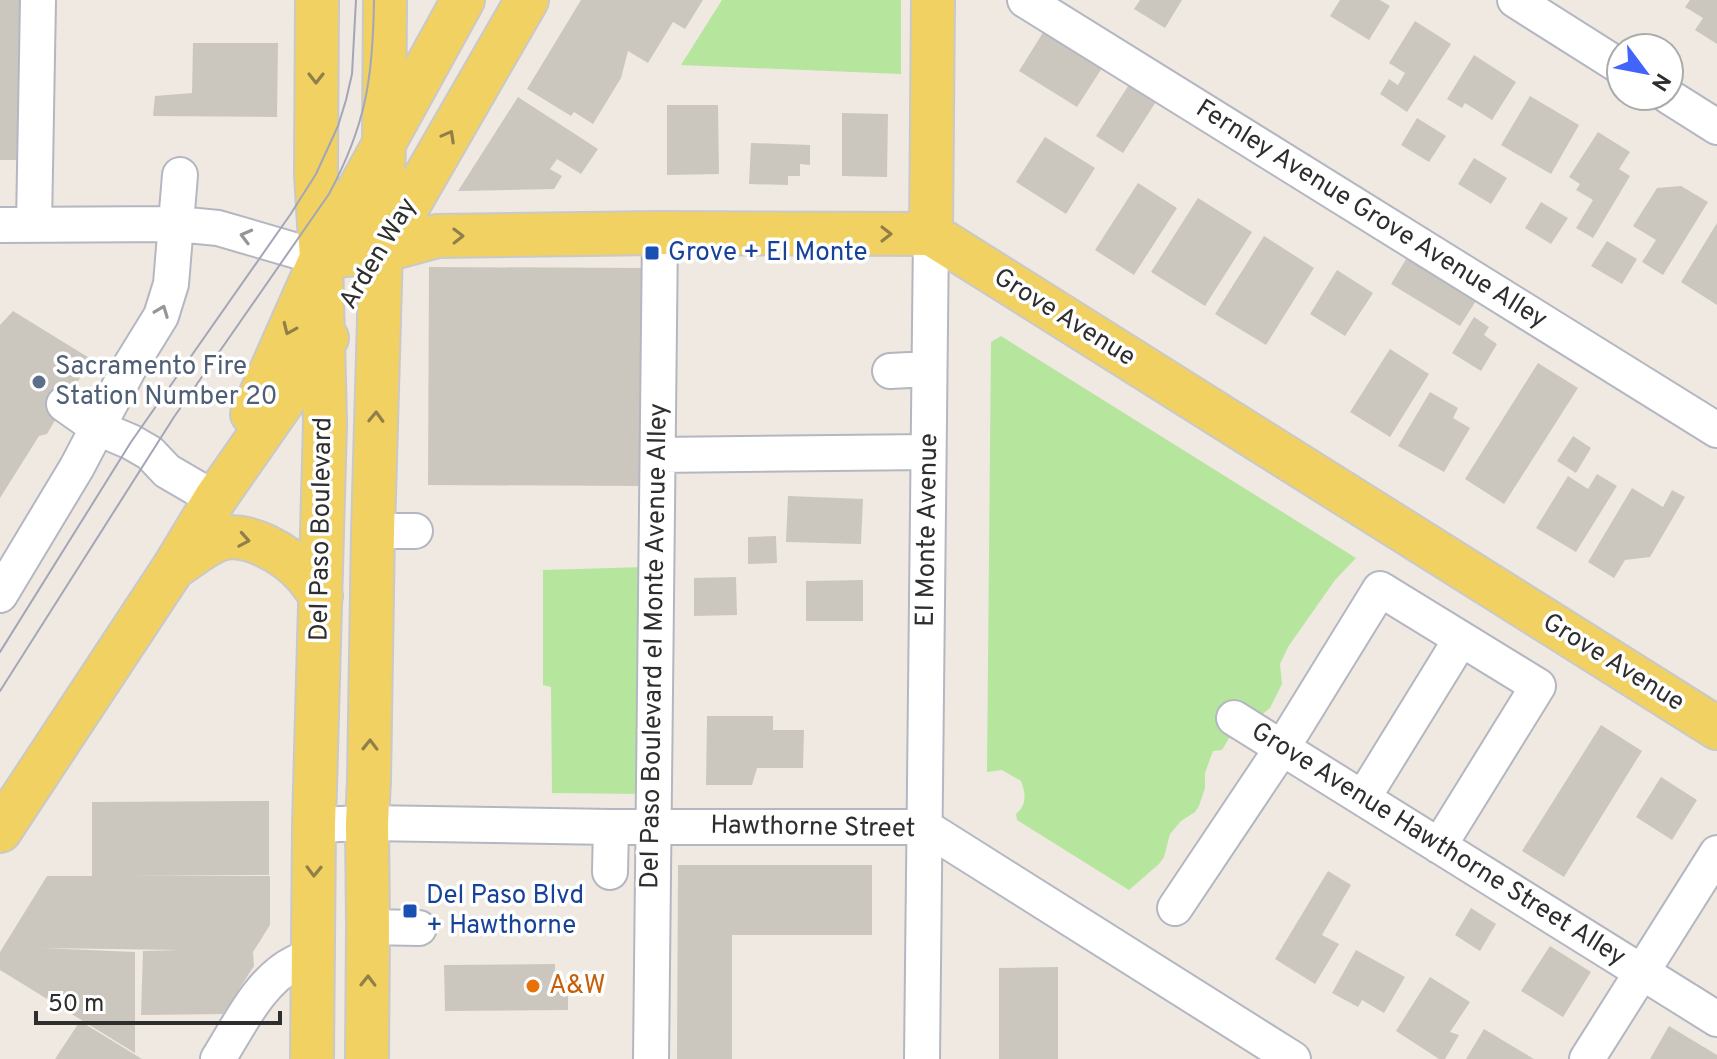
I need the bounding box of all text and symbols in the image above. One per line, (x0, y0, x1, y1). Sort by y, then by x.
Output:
north arrow (1605, 32, 1685, 112)
text: N (1644, 67, 1675, 95)
one-way arrow (307, 72, 325, 85)
street label: Fernley Avenue Grove Avenue Alley (1189, 93, 1553, 337)
one-way arrow (439, 130, 455, 144)
street label: Arden Way (333, 192, 425, 316)
one-way arrow (880, 225, 893, 243)
one-way arrow (452, 227, 465, 245)
one-way arrow (239, 228, 253, 245)
place label: Grove + El Monte (668, 237, 868, 270)
marker: Grove + El Monte (643, 244, 661, 262)
street label: Grove Avenue (987, 261, 1141, 375)
one-way arrow (152, 305, 169, 319)
one-way arrow (283, 321, 299, 335)
place label: Sacramento Fire Station Number 20 (55, 351, 278, 414)
marker: Sacramento Fire Station Number 20 (30, 373, 48, 391)
street label: Del Paso Boulevard el Monte Avenue Alley (634, 403, 676, 889)
one-way arrow (368, 410, 385, 423)
street label: Del Paso Boulevard (304, 417, 340, 641)
street label: El Monte Avenue (910, 433, 946, 627)
one-way arrow (237, 531, 250, 548)
street label: Grove Avenue (1536, 606, 1690, 720)
street label: Grove Avenue Hawthorne Street Alley (1245, 716, 1631, 974)
one-way arrow (361, 738, 379, 751)
street label: Hawthorne Street (710, 810, 916, 846)
one-way arrow (305, 865, 323, 878)
place label: Del Paso Blvd + Hawthorne (426, 880, 584, 943)
marker: Del Paso Blvd + Hawthorne (401, 902, 419, 920)
place label: A&W (549, 970, 606, 1003)
one-way arrow (359, 974, 377, 987)
scale bar (36, 975, 280, 1025)
marker: A&W (524, 977, 542, 995)
text: 50 m (48, 990, 104, 1020)

